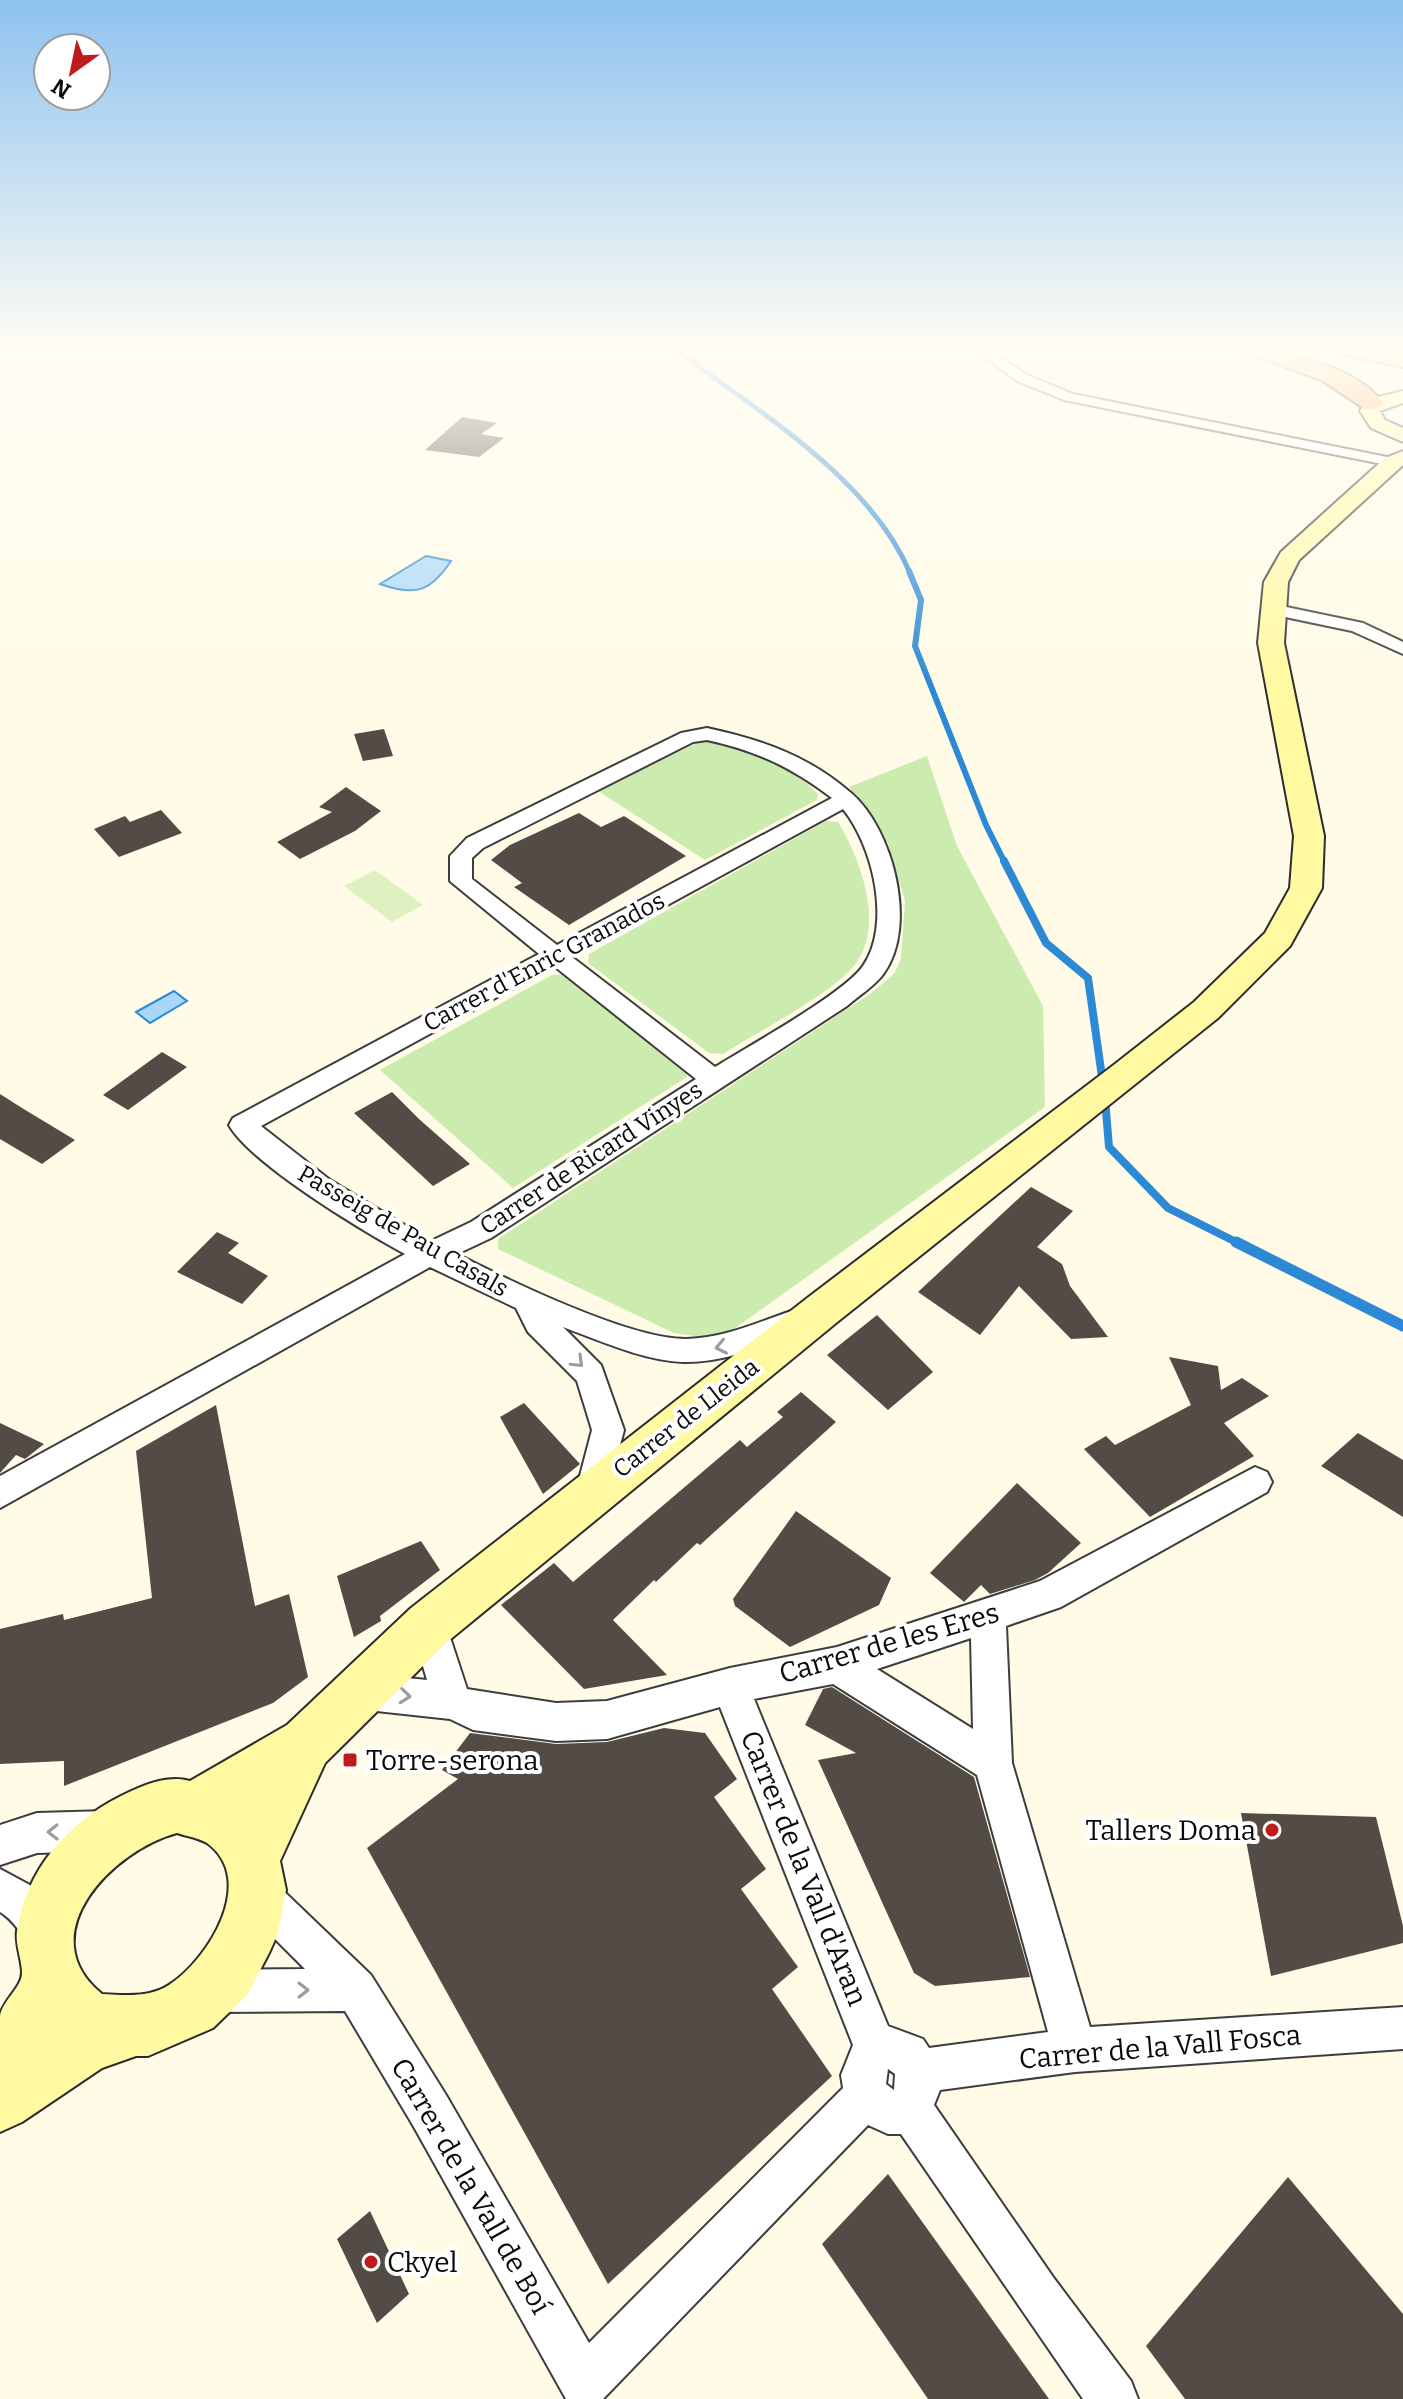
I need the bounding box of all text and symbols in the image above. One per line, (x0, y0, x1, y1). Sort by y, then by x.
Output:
north arrow (32, 32, 112, 112)
text: N (47, 72, 76, 104)
street label: Carrer d'Enric Granados (419, 886, 669, 1038)
street label: Carrer de Ricard Vinyes (474, 1076, 708, 1240)
street label: Passeig de Pau Casals (293, 1159, 513, 1303)
one-way arrow (715, 1338, 728, 1355)
one-way arrow (569, 1353, 583, 1367)
street label: Carrer de Lleida (608, 1353, 764, 1483)
street label: Carrer de les Eres (775, 1596, 1003, 1690)
one-way arrow (399, 1687, 412, 1704)
street label: Carrer de la Vall d'Aran (734, 1726, 874, 2011)
place label: Torre-serona (366, 1744, 539, 1777)
marker: Torre-serona (341, 1751, 359, 1769)
place label: Tallers Doma (1085, 1814, 1256, 1847)
marker: Tallers Doma (1263, 1821, 1281, 1839)
one-way arrow (46, 1824, 59, 1841)
one-way arrow (297, 1981, 310, 1999)
street label: Carrer de la Vall Fosca (1018, 2018, 1302, 2076)
street label: Carrer de la Vall de Boí (384, 2052, 558, 2320)
place label: Ckyel (387, 2246, 458, 2279)
marker: Ckyel (362, 2253, 380, 2271)

